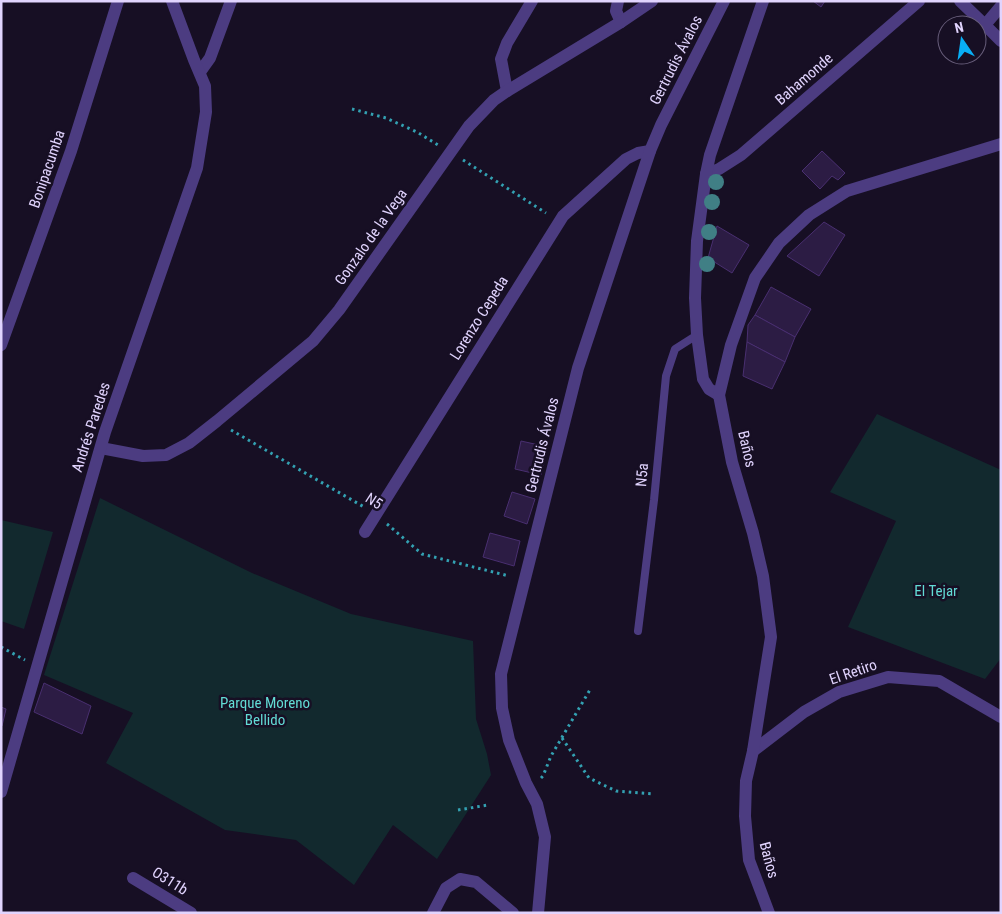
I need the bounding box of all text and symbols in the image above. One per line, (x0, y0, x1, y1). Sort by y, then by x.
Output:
street label: Gertrudis Ávalos (646, 12, 706, 108)
north arrow (937, 15, 987, 65)
text: N (953, 19, 965, 36)
street label: Bahamonde (772, 49, 836, 109)
street label: Bonipacumba (25, 128, 69, 210)
street label: Gonzalo de la Vega (331, 185, 411, 289)
street label: Lorenzo Cepeda (446, 273, 512, 363)
street label: Andrés Paredes (68, 380, 114, 474)
street label: Gertrudis Ávalos (521, 395, 563, 495)
street label: Baños (734, 429, 760, 469)
street label: N5a (632, 462, 652, 488)
street label: N5 (362, 489, 386, 513)
park label: El Tejar (914, 582, 958, 600)
street label: El Retiro (827, 655, 879, 689)
park label: Parque Moreno Bellido (220, 694, 310, 729)
street label: Baños (756, 840, 783, 880)
street label: O311b (149, 863, 191, 899)

